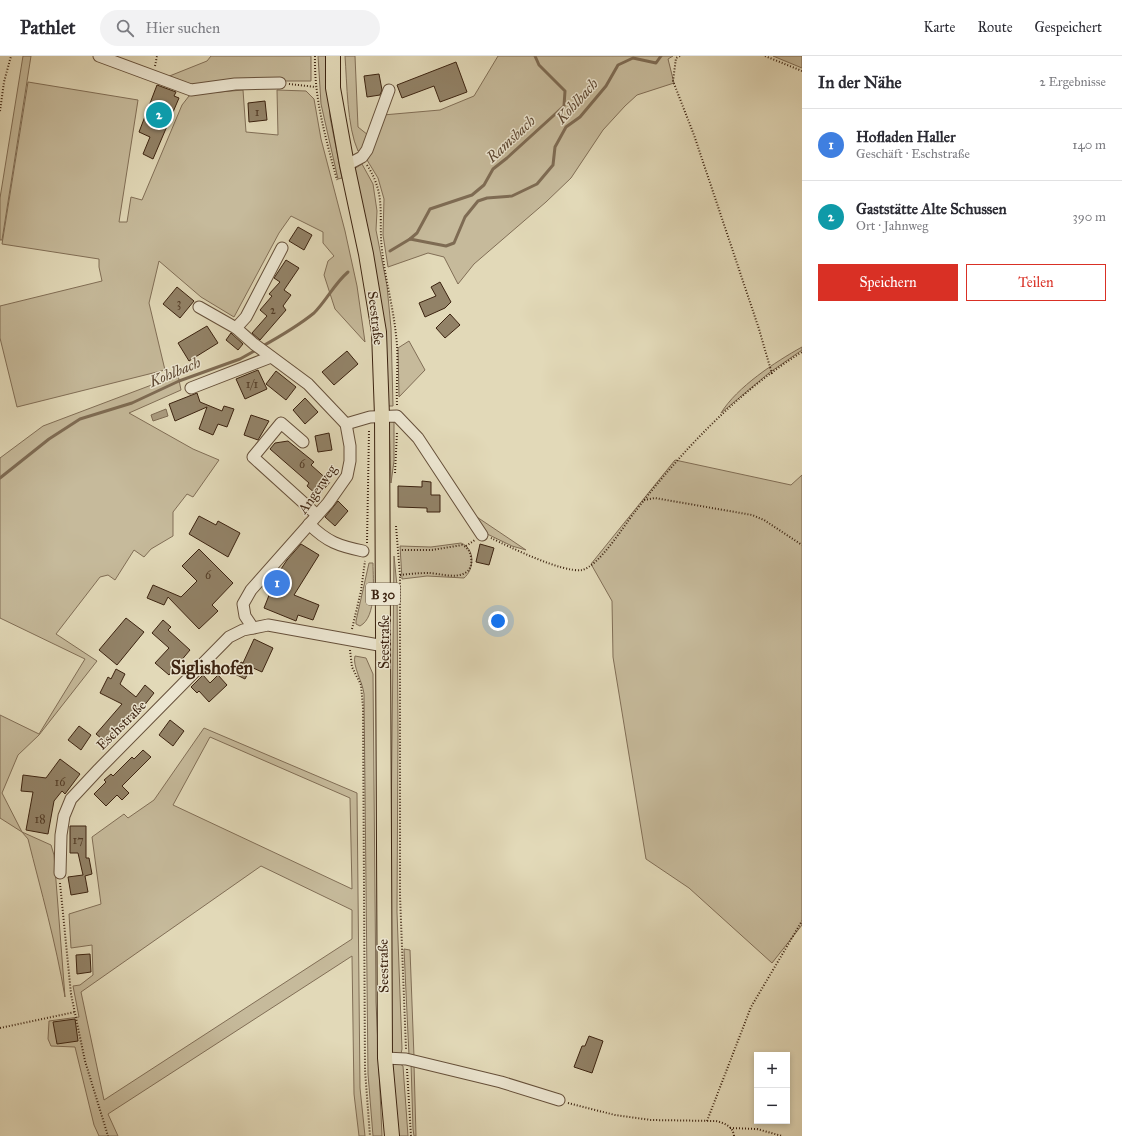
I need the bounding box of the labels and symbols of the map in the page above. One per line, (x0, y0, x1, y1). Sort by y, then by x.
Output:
water label: Kohlbach (552, 74, 602, 128)
pin: 2 (146, 100, 172, 130)
house number: 1 (255, 105, 260, 119)
water label: Ramsbach (482, 111, 540, 167)
street label: Seestraße (364, 290, 387, 346)
house number: 3 (177, 296, 182, 310)
house number: 2 (270, 303, 276, 317)
water label: Kohlbach (146, 353, 204, 391)
house number: 1/1 (246, 377, 259, 391)
house number: 6 (299, 457, 306, 471)
street label: Angerweg (294, 461, 341, 518)
house number: 6 (205, 568, 212, 582)
pin: 1 (264, 568, 290, 598)
road number: B 30 (366, 583, 400, 605)
your location (488, 611, 508, 631)
street label: Seestraße (376, 615, 393, 669)
district label: Siglishofen (171, 657, 253, 680)
street label: Eschstraße (93, 697, 150, 754)
house number: 16 (55, 775, 66, 789)
house number: 18 (34, 812, 46, 826)
house number: 17 (72, 833, 84, 847)
street label: Seestraße (375, 939, 392, 993)

